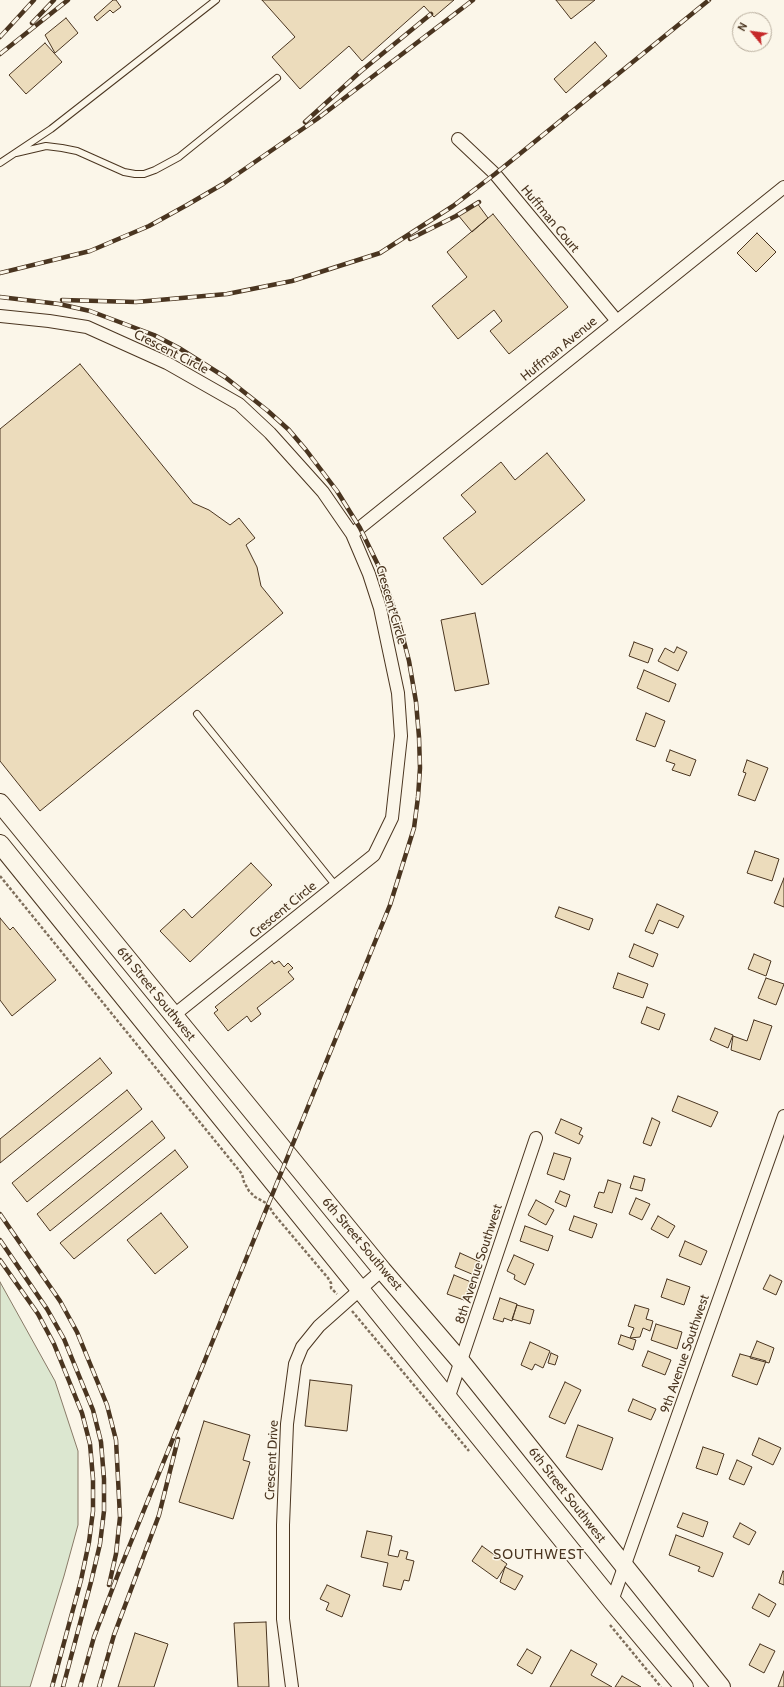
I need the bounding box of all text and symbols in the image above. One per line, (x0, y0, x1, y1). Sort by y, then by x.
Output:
north arrow (732, 12, 772, 52)
text: N (734, 20, 750, 33)
street label: Huffman Court (517, 182, 583, 256)
street label: Huffman Avenue (518, 314, 600, 384)
street label: Crescent Circle (131, 327, 211, 377)
street label: Crescent Circle (372, 564, 410, 646)
street label: Crescent Circle (246, 878, 320, 942)
street label: 6th Street Southwest (113, 944, 199, 1044)
street label: 6th Street Southwest (319, 1194, 405, 1294)
street label: 8th Avenue Southwest (452, 1202, 506, 1326)
street label: 9th Avenue Southwest (657, 1293, 713, 1415)
street label: Crescent Drive (262, 1420, 282, 1500)
street label: 6th Street Southwest (525, 1444, 609, 1546)
district label: SOUTHWEST (493, 1547, 585, 1563)

